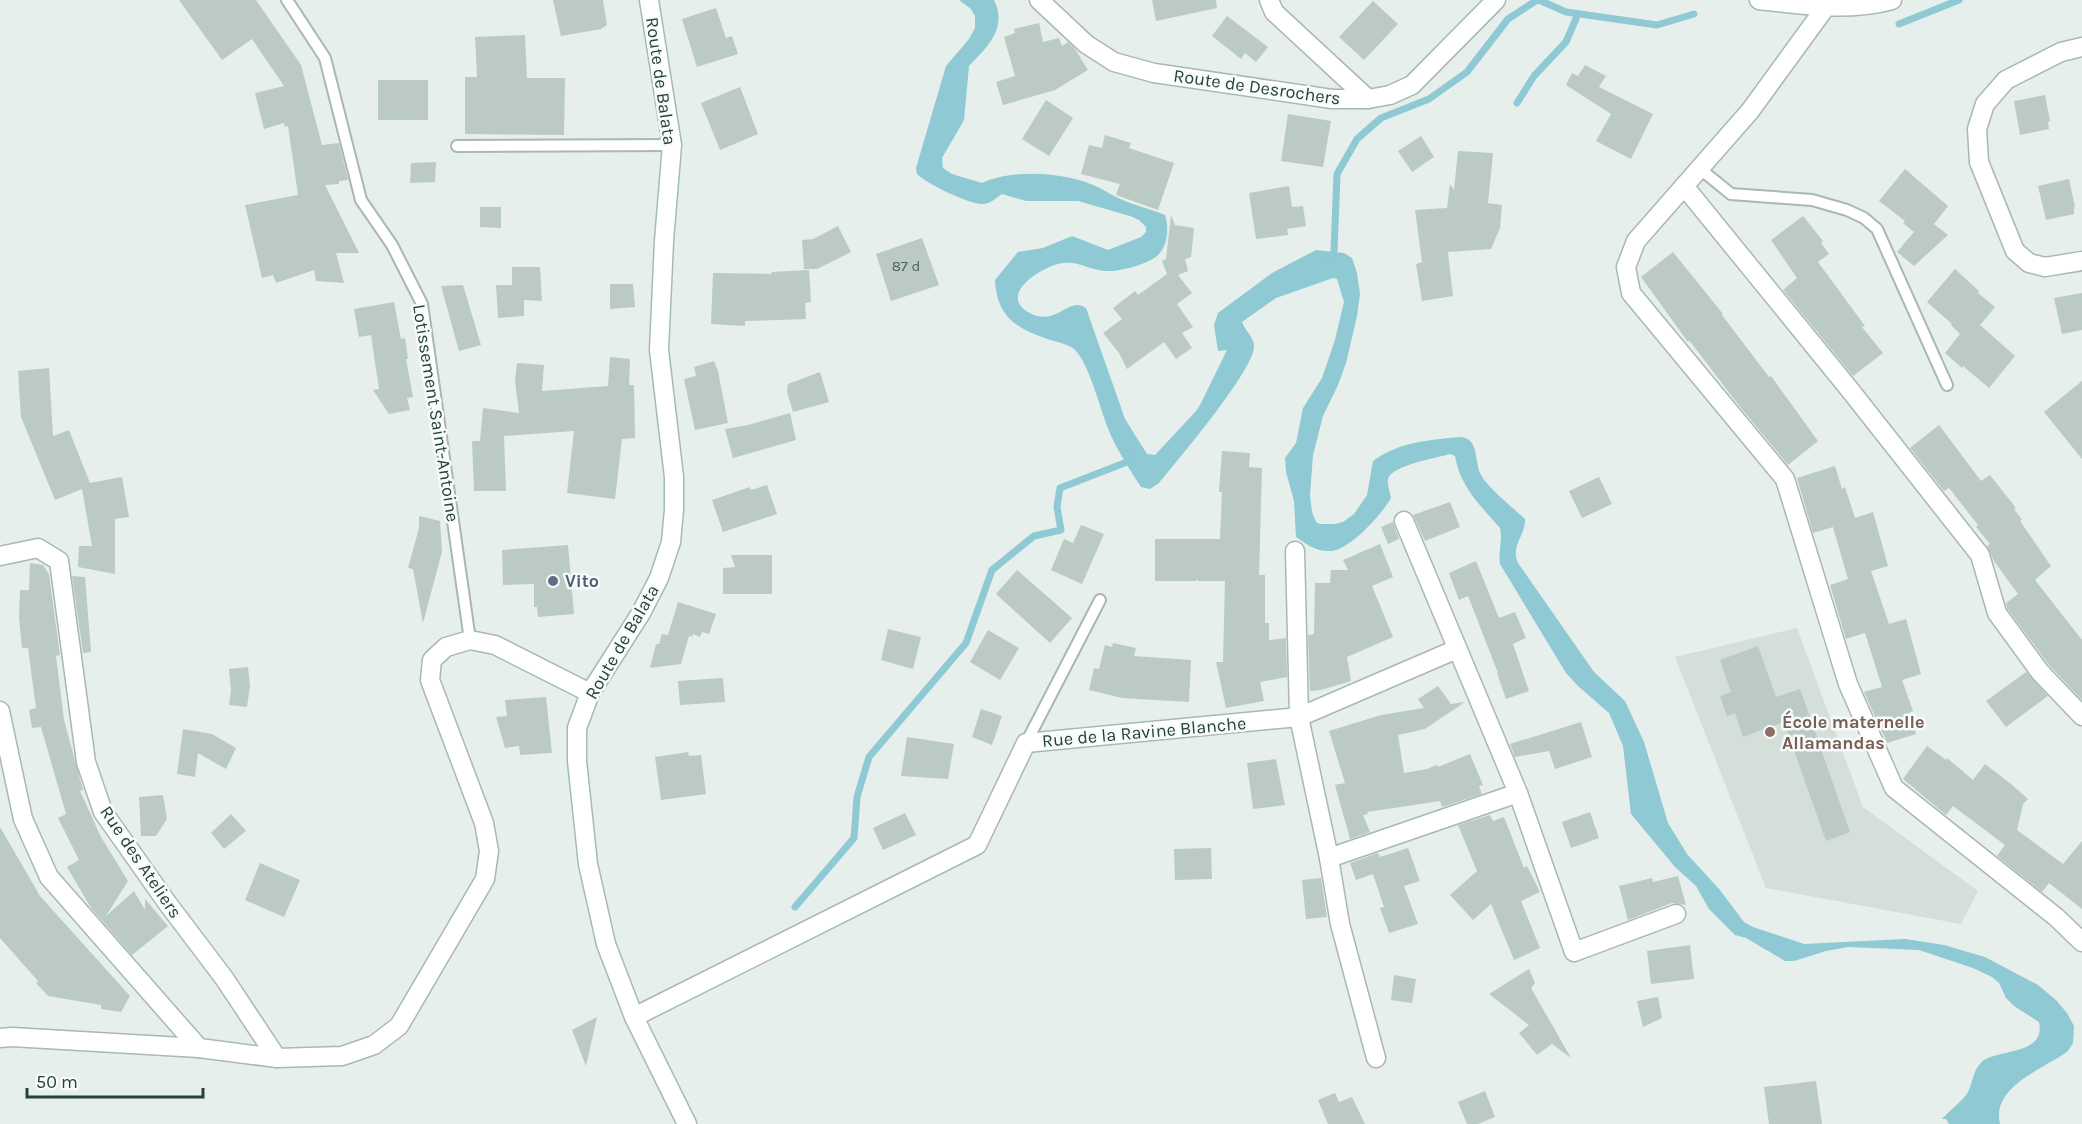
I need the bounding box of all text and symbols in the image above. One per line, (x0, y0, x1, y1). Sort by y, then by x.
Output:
street label: Route de Balata (641, 16, 681, 146)
street label: Route de Desrochers (1172, 64, 1342, 110)
house number: 87 d (892, 257, 920, 275)
street label: Lotissement Saint-Antoine (408, 303, 464, 523)
place label: Vito (565, 570, 599, 592)
marker: Vito (546, 574, 560, 588)
street label: Route de Balata (580, 581, 664, 703)
place label: École maternelle Allamandas (1782, 710, 1924, 754)
street label: Rue de la Ravine Blanche (1041, 712, 1247, 752)
marker: École maternelle Allamandas (1763, 725, 1777, 739)
street label: Rue des Ateliers (95, 802, 187, 922)
scale bar (27, 1061, 202, 1099)
text: 50 m (36, 1071, 78, 1093)

